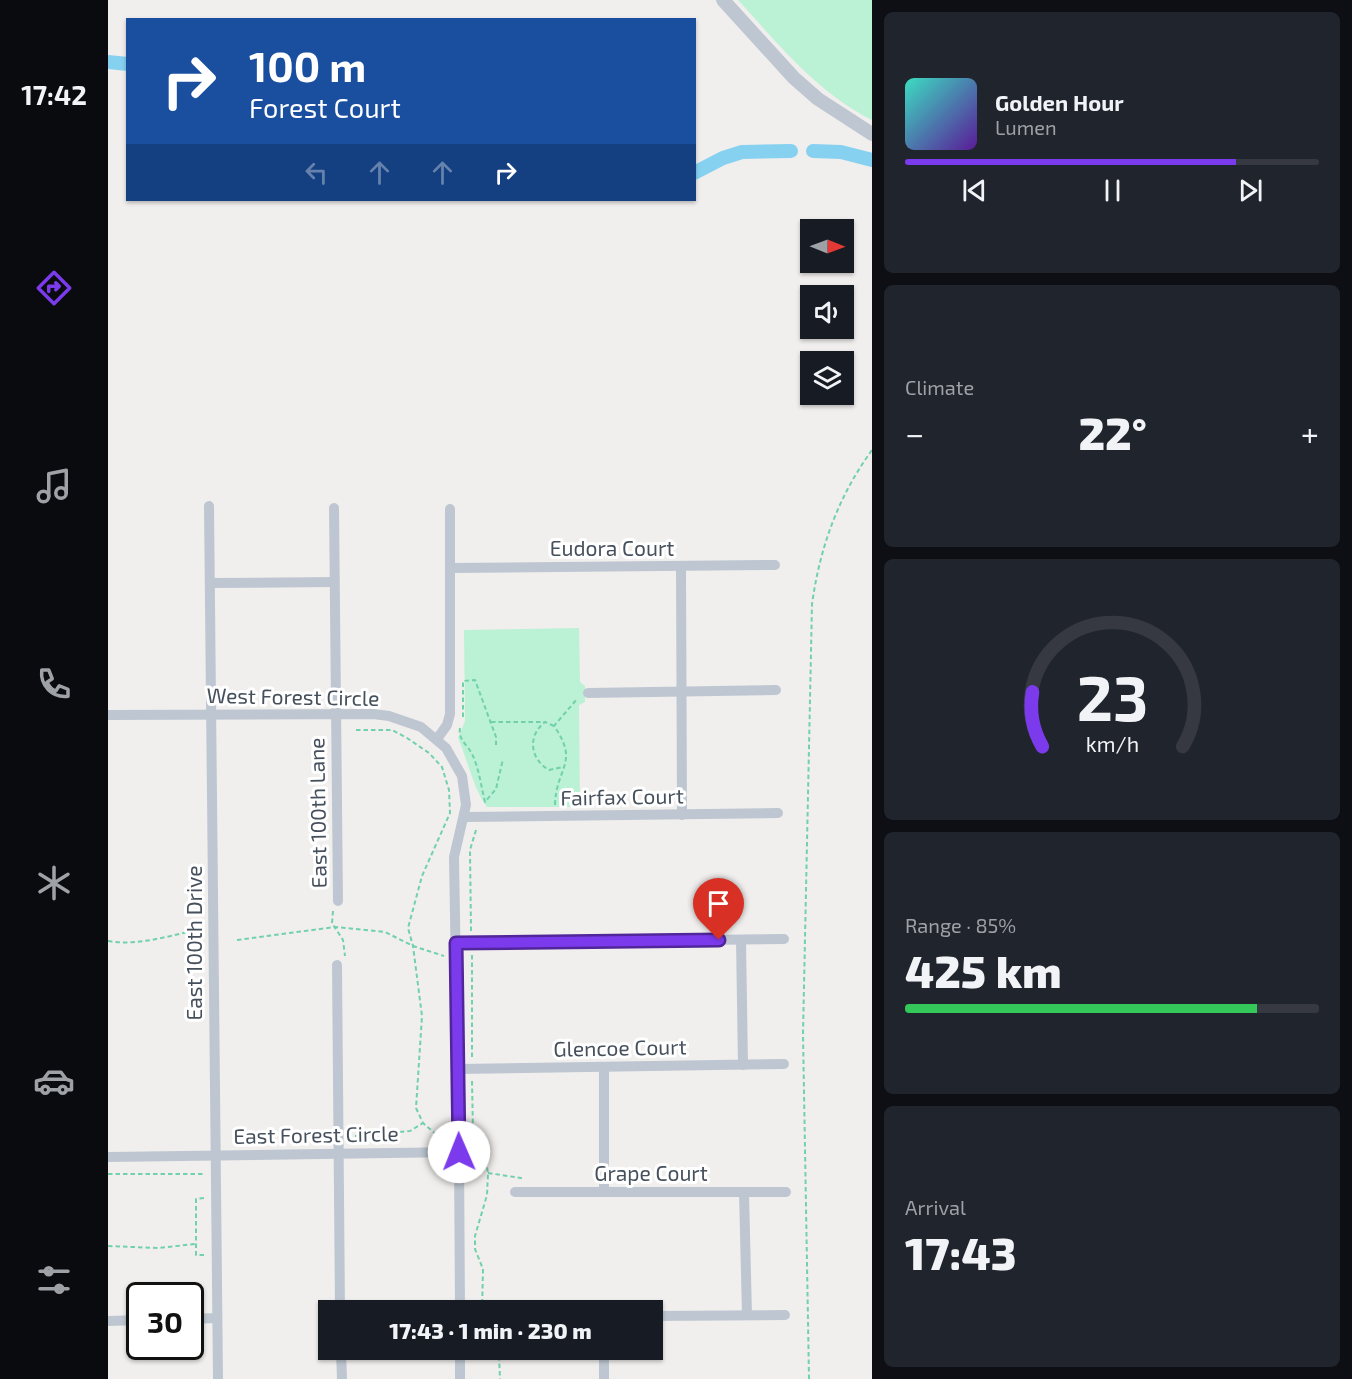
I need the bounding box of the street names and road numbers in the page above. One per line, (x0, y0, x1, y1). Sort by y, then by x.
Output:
street label: Eudora Court (550, 535, 674, 560)
street label: West Forest Circle (206, 682, 380, 710)
street label: East 100th Lane (303, 737, 331, 889)
street label: Fairfax Court (560, 782, 684, 810)
street label: East 100th Drive (181, 865, 206, 1021)
street label: Glencoe Court (553, 1033, 687, 1061)
street label: East Forest Circle (233, 1120, 399, 1148)
street label: Grape Court (594, 1160, 708, 1185)

